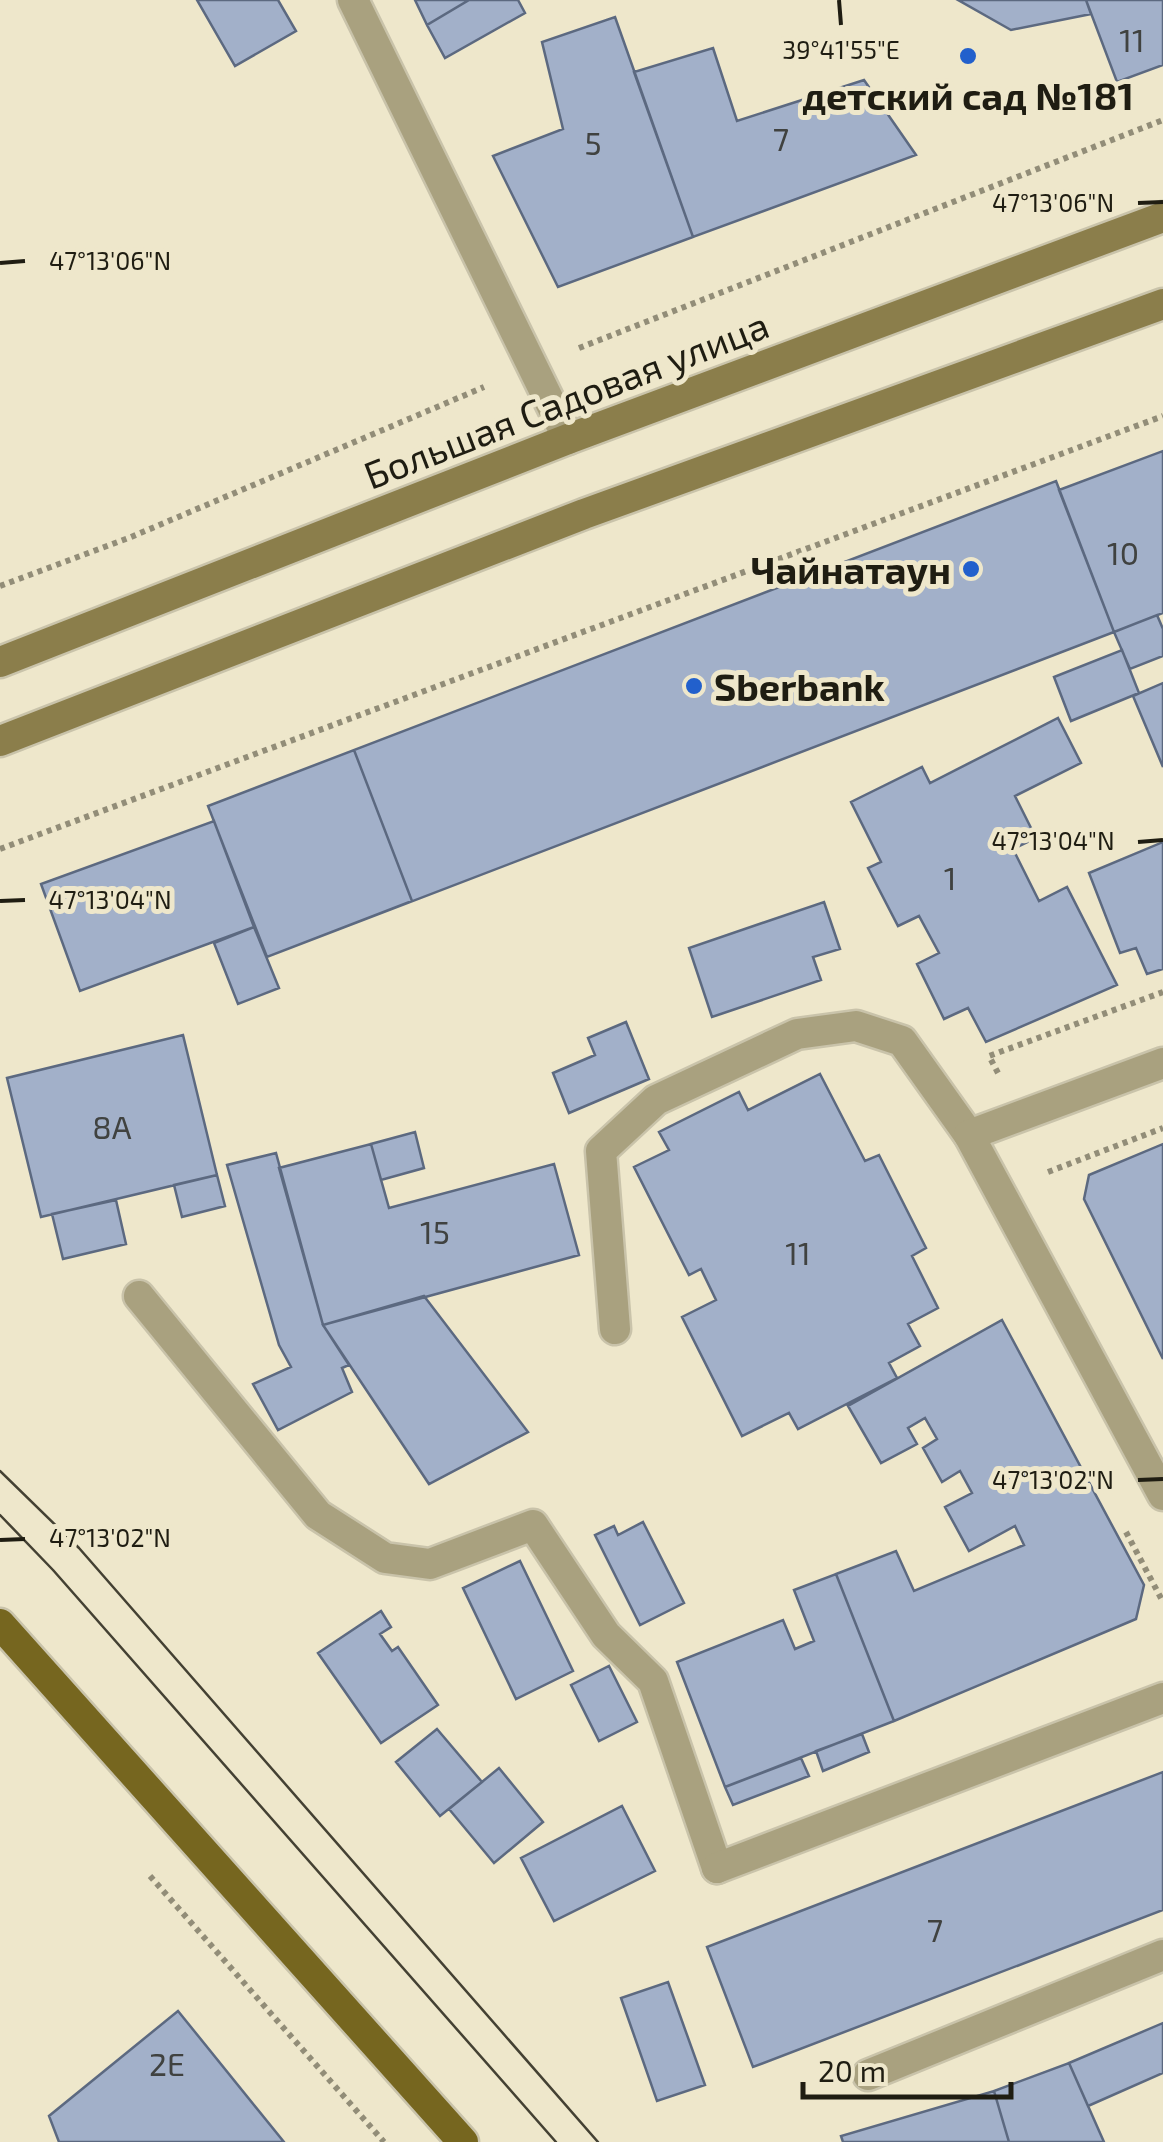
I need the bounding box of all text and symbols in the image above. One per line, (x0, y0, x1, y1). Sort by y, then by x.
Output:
house number: 11 (1119, 20, 1145, 58)
text: 39°41'55"E (782, 34, 900, 64)
marker: детский сад №181 (957, 45, 979, 67)
place label: детский сад №181 (802, 72, 1134, 118)
house number: 7 (773, 119, 789, 157)
house number: 5 (584, 123, 602, 161)
text: 47°13'06"N (992, 187, 1114, 217)
text: 47°13'06"N (49, 245, 171, 275)
street label: Большая Садовая улица (357, 301, 775, 497)
house number: 10 (1107, 533, 1139, 571)
place label: Чайнатаун (751, 546, 951, 592)
marker: Чайнатаун (960, 558, 982, 580)
place label: Sberbank (714, 663, 886, 709)
marker: Sberbank (683, 675, 705, 697)
text: 47°13'04"N (991, 825, 1115, 855)
house number: 1 (944, 858, 956, 896)
text: 47°13'04"N (48, 884, 172, 914)
house number: 8А (92, 1107, 132, 1145)
house number: 15 (420, 1212, 450, 1250)
house number: 11 (785, 1233, 811, 1271)
text: 47°13'02"N (992, 1464, 1114, 1494)
text: 47°13'02"N (49, 1522, 171, 1552)
house number: 7 (927, 1910, 943, 1948)
scale bar (803, 2037, 1010, 2099)
house number: 2Е (149, 2044, 185, 2082)
text: 20 m (818, 2052, 886, 2088)

